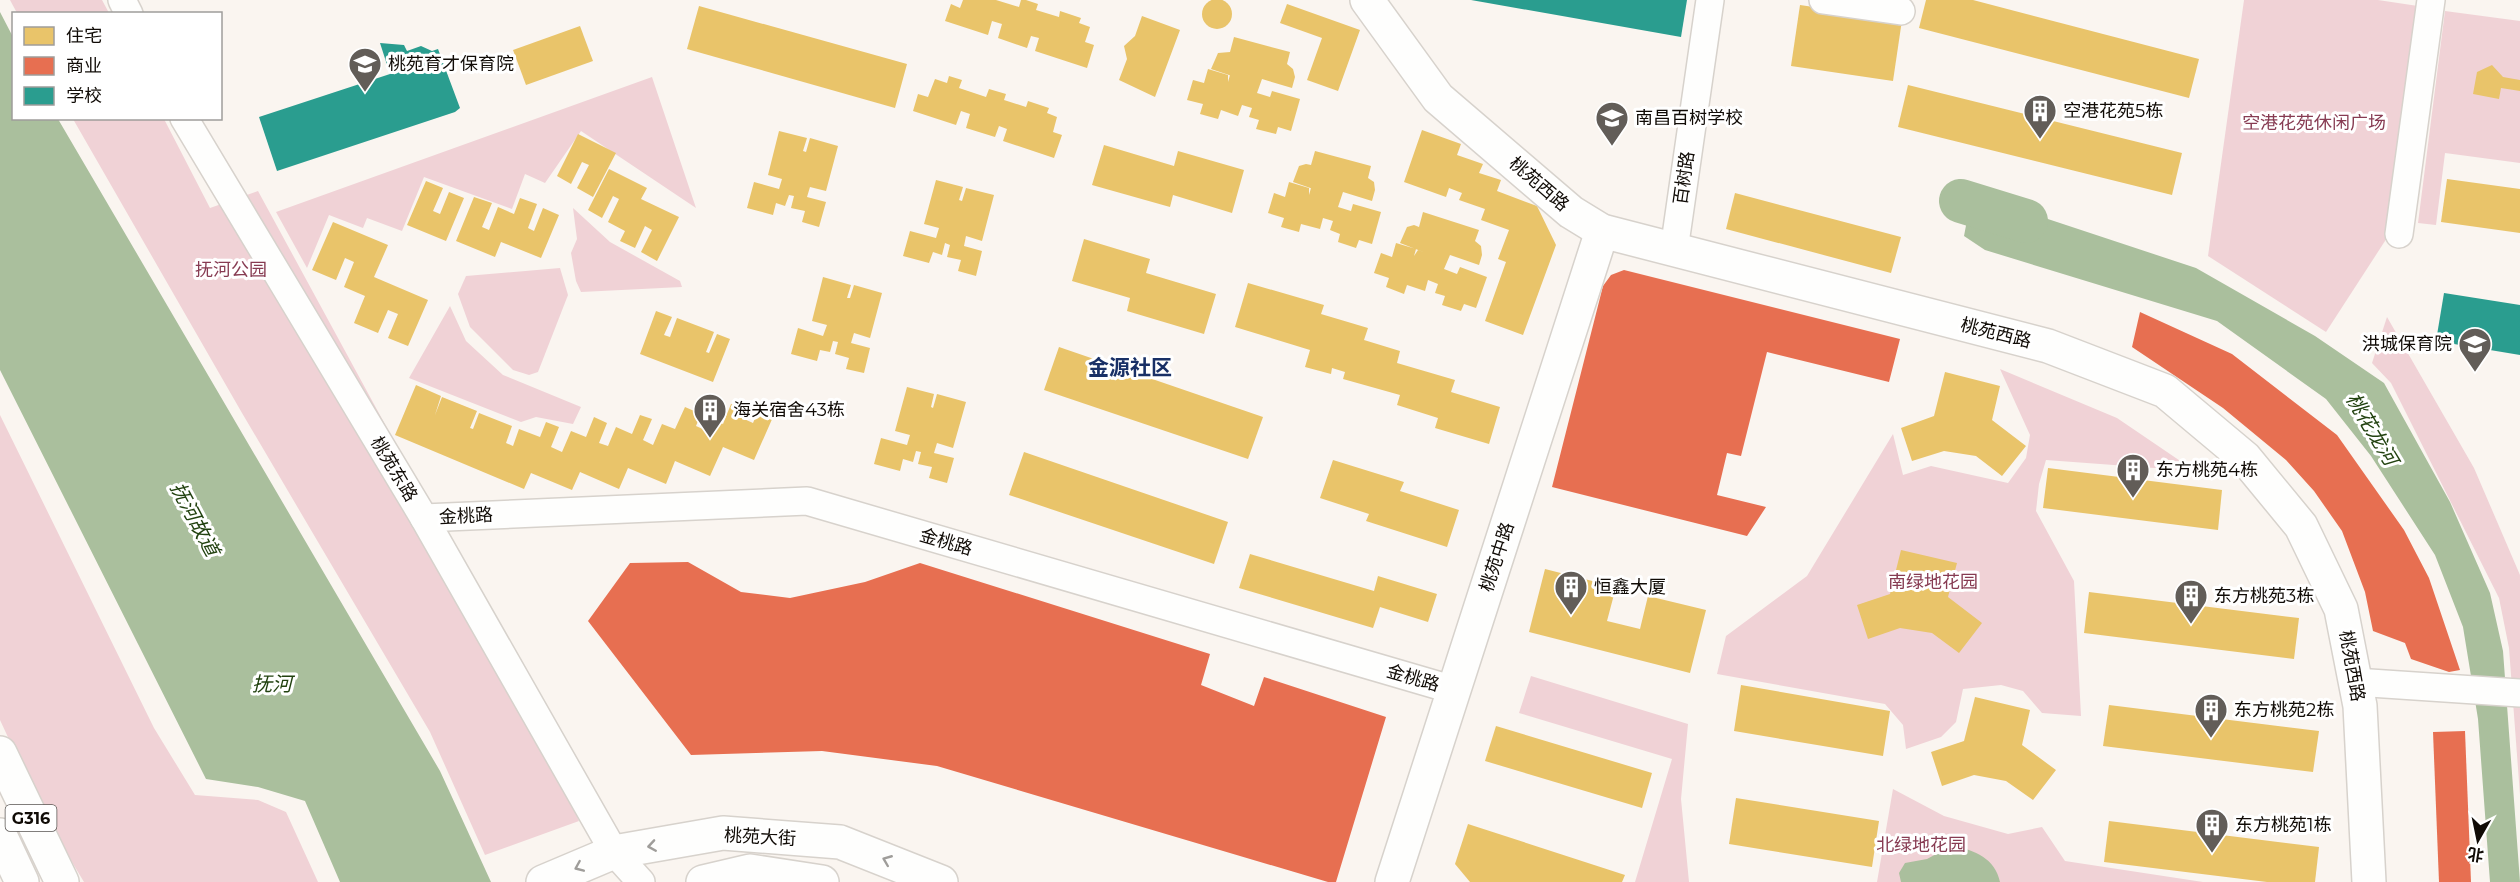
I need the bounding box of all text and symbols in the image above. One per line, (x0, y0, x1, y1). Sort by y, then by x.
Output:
legend (12, 12, 222, 120)
text: 住宅 (66, 25, 102, 47)
school or university icon: 桃苑育才保育院 (347, 46, 383, 93)
place label: 桃苑育才保育院 (388, 53, 514, 75)
text: 商业 (66, 55, 102, 77)
text: 学校 (66, 85, 102, 107)
building icon: 空港花苑5栋 (2022, 93, 2058, 140)
school or university icon: 南昌百树学校 (1594, 100, 1630, 147)
place label: 空港花苑5栋 (2063, 100, 2163, 122)
place label: 南昌百树学校 (1635, 107, 1743, 129)
park label: 空港花苑休闲广场 (2242, 112, 2386, 134)
street label: 百树路 (1669, 150, 1699, 206)
street label: 桃苑西路 (1505, 152, 1573, 216)
park label: 抚河公园 (195, 259, 267, 281)
street label: 桃苑西路 (1958, 314, 2034, 352)
school or university icon: 洪城保育院 (2457, 326, 2493, 373)
place label: 洪城保育院 (2362, 333, 2452, 355)
district label: 金源社区 (1088, 355, 1172, 380)
water label: 桃花龙河 (2341, 389, 2405, 473)
building icon: 海关宿舍43栋 (692, 392, 728, 439)
place label: 海关宿舍43栋 (733, 399, 845, 421)
street label: 桃苑东路 (366, 432, 422, 506)
building icon: 东方桃苑4栋 (2115, 452, 2151, 499)
place label: 东方桃苑4栋 (2156, 459, 2258, 481)
water label: 抚河故道 (166, 478, 226, 563)
street label: 金桃路 (438, 504, 494, 528)
street label: 桃苑中路 (1475, 519, 1519, 595)
street label: 金桃路 (917, 524, 975, 560)
building icon: 恒鑫大厦 (1553, 569, 1589, 616)
park label: 南绿地花园 (1888, 571, 1978, 593)
place label: 恒鑫大厦 (1594, 576, 1666, 598)
building icon: 东方桃苑3栋 (2173, 578, 2209, 625)
place label: 东方桃苑3栋 (2214, 585, 2314, 607)
street label: 桃苑西路 (2335, 629, 2369, 703)
street label: 金桃路 (1384, 660, 1442, 696)
water label: 抚河 (252, 672, 296, 696)
building icon: 东方桃苑2栋 (2193, 692, 2229, 739)
place label: 东方桃苑2栋 (2234, 699, 2334, 721)
road number: G316 (6, 805, 57, 831)
building icon: 东方桃苑1栋 (2194, 807, 2230, 854)
north arrow (2448, 810, 2508, 870)
place label: 东方桃苑1栋 (2235, 814, 2332, 836)
street label: 桃苑大街 (723, 824, 797, 850)
park label: 北绿地花园 (1876, 834, 1966, 856)
one-way arrow (647, 839, 657, 852)
text: 北 (2466, 844, 2485, 865)
one-way arrow (882, 855, 893, 868)
one-way arrow (574, 860, 585, 872)

